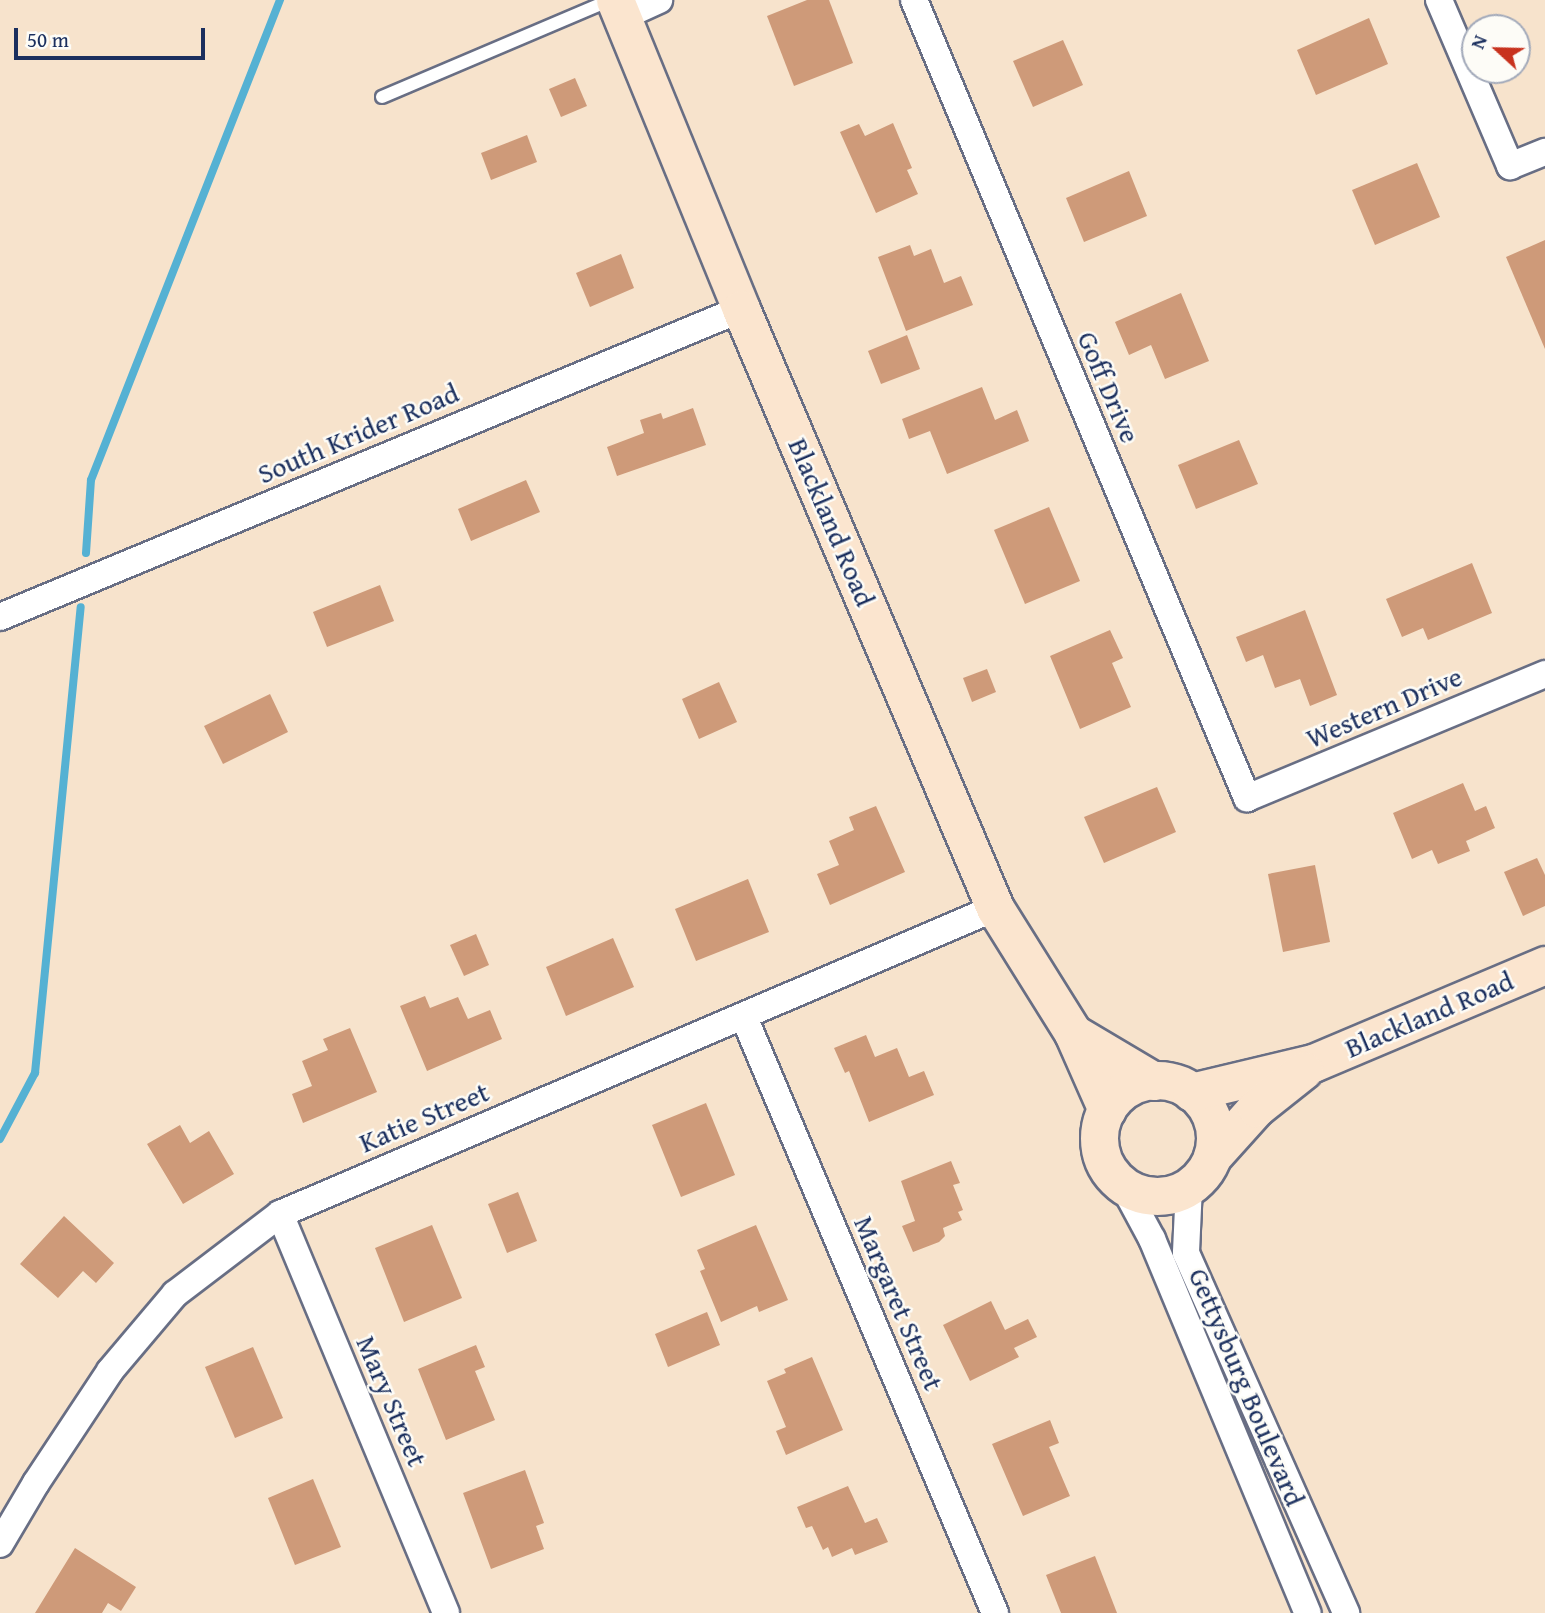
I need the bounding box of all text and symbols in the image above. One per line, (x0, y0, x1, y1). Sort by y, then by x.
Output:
scale bar (18, 14, 208, 58)
north arrow (1461, 14, 1531, 84)
text: 50 m (27, 24, 69, 55)
text: N (1463, 31, 1494, 53)
street label: Goff Drive (1071, 326, 1147, 448)
street label: South Krider Road (252, 375, 464, 491)
street label: Blackland Road (781, 433, 883, 611)
street label: Western Drive (1301, 659, 1467, 755)
street label: Blackland Road (1340, 963, 1518, 1065)
street label: Katie Street (354, 1075, 494, 1159)
street label: Margaret Street (847, 1211, 951, 1395)
street label: Gettysburg Boulevard (1182, 1263, 1312, 1511)
street label: Mary Street (349, 1331, 435, 1471)

